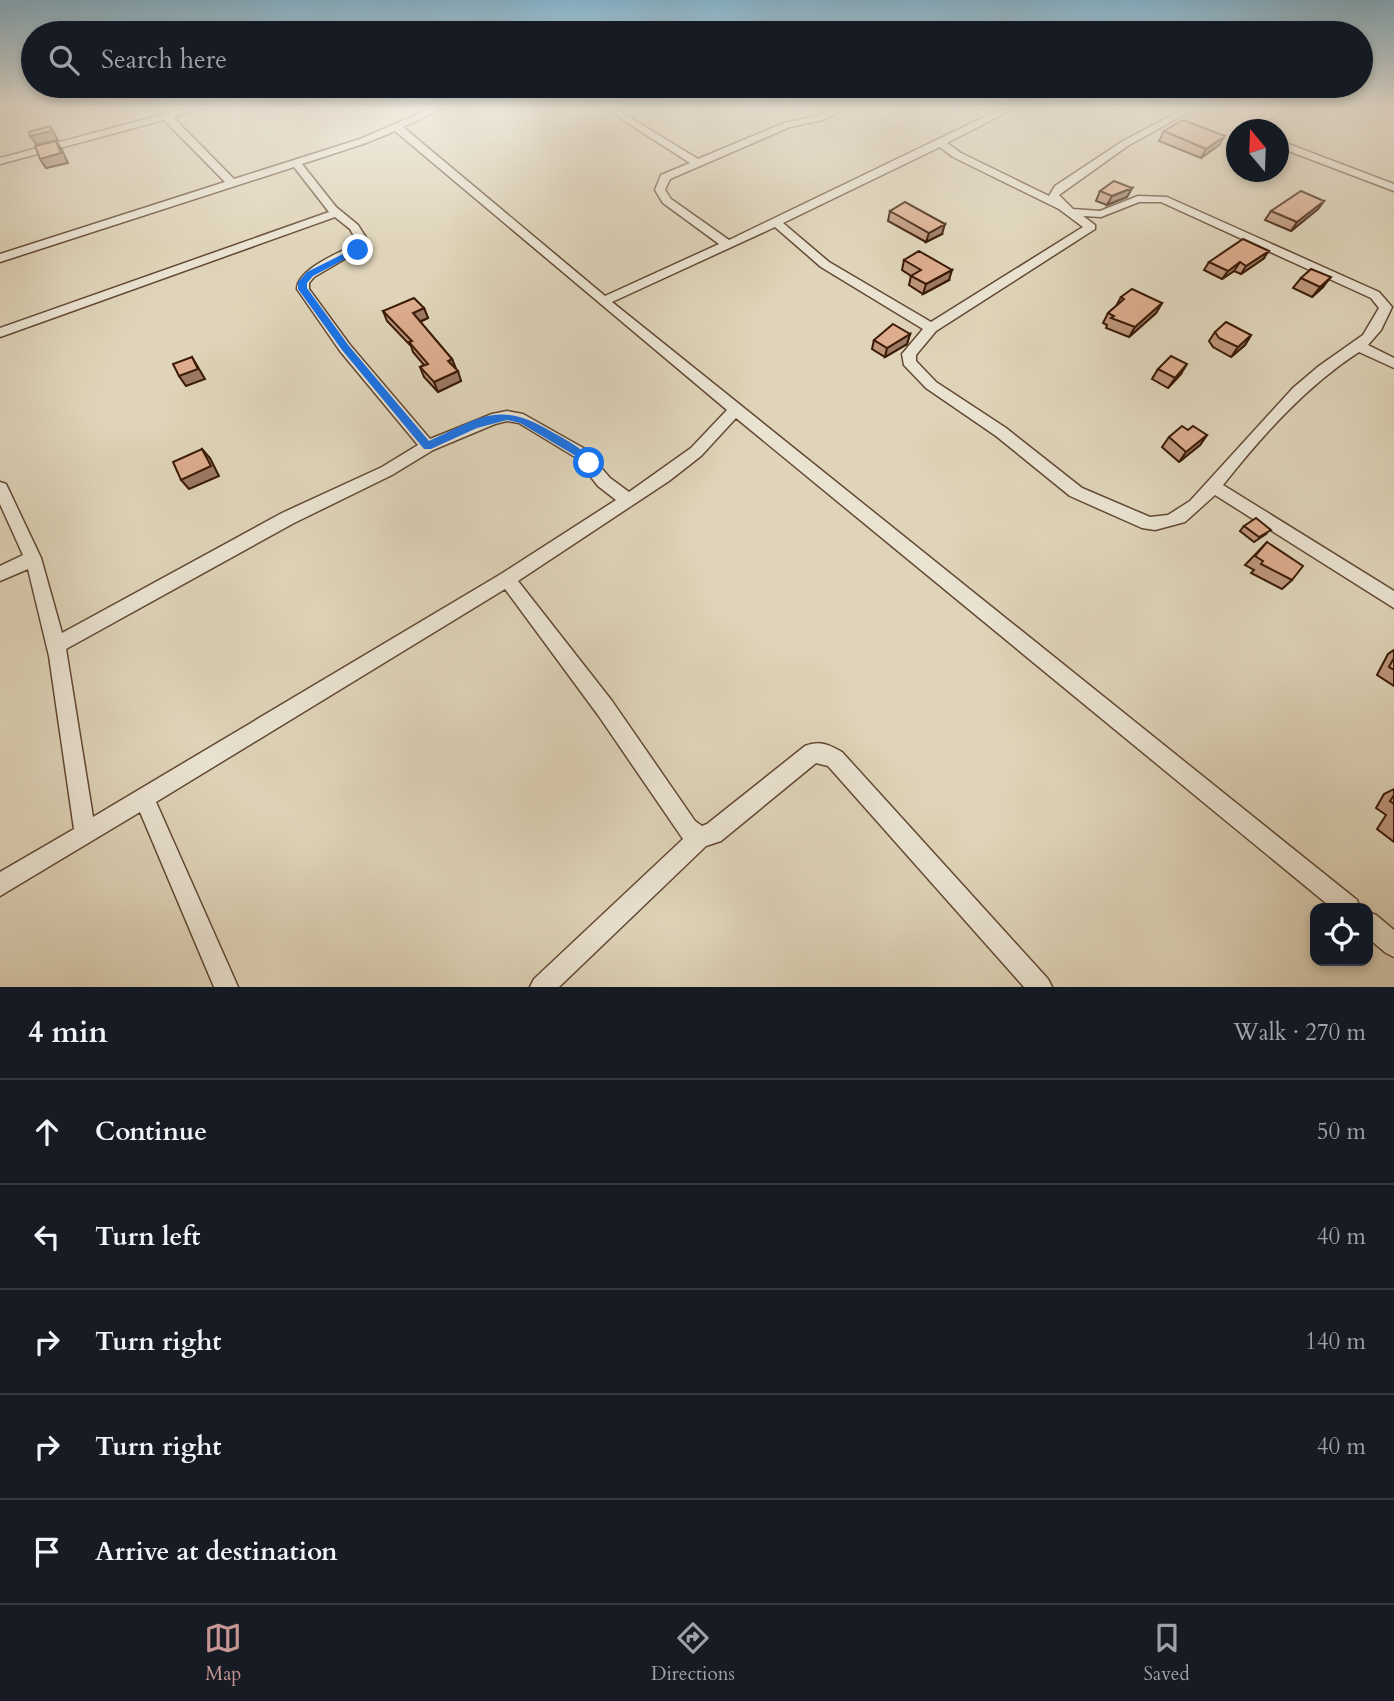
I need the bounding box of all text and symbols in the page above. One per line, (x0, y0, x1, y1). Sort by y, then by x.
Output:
search box (21, 21, 1373, 98)
icon: search (45, 41, 83, 79)
text: Search here (101, 42, 227, 77)
north arrow (1226, 119, 1289, 182)
route end (342, 234, 373, 265)
route start (573, 447, 604, 478)
map controls (1310, 903, 1373, 966)
button: locate (1310, 903, 1373, 966)
text: 4 min (28, 1012, 108, 1053)
text: Walk · 270 m (1233, 1017, 1366, 1048)
icon: ahead (28, 1113, 66, 1151)
text: Continue (95, 1114, 207, 1149)
text: 50 m (1317, 1116, 1366, 1147)
icon: left (28, 1218, 66, 1256)
text: Turn left (95, 1219, 200, 1254)
text: 40 m (1317, 1221, 1366, 1252)
icon: right (28, 1323, 66, 1361)
text: Turn right (95, 1324, 222, 1359)
text: 140 m (1305, 1326, 1366, 1357)
icon: right (28, 1428, 66, 1466)
text: Turn right (95, 1429, 222, 1464)
text: 40 m (1317, 1431, 1366, 1462)
icon: arrive (28, 1533, 66, 1571)
text: Arrive at destination (95, 1534, 338, 1569)
tab: Map (204, 1619, 242, 1687)
tab: Directions (651, 1619, 735, 1687)
tab: Saved (1144, 1619, 1190, 1687)

